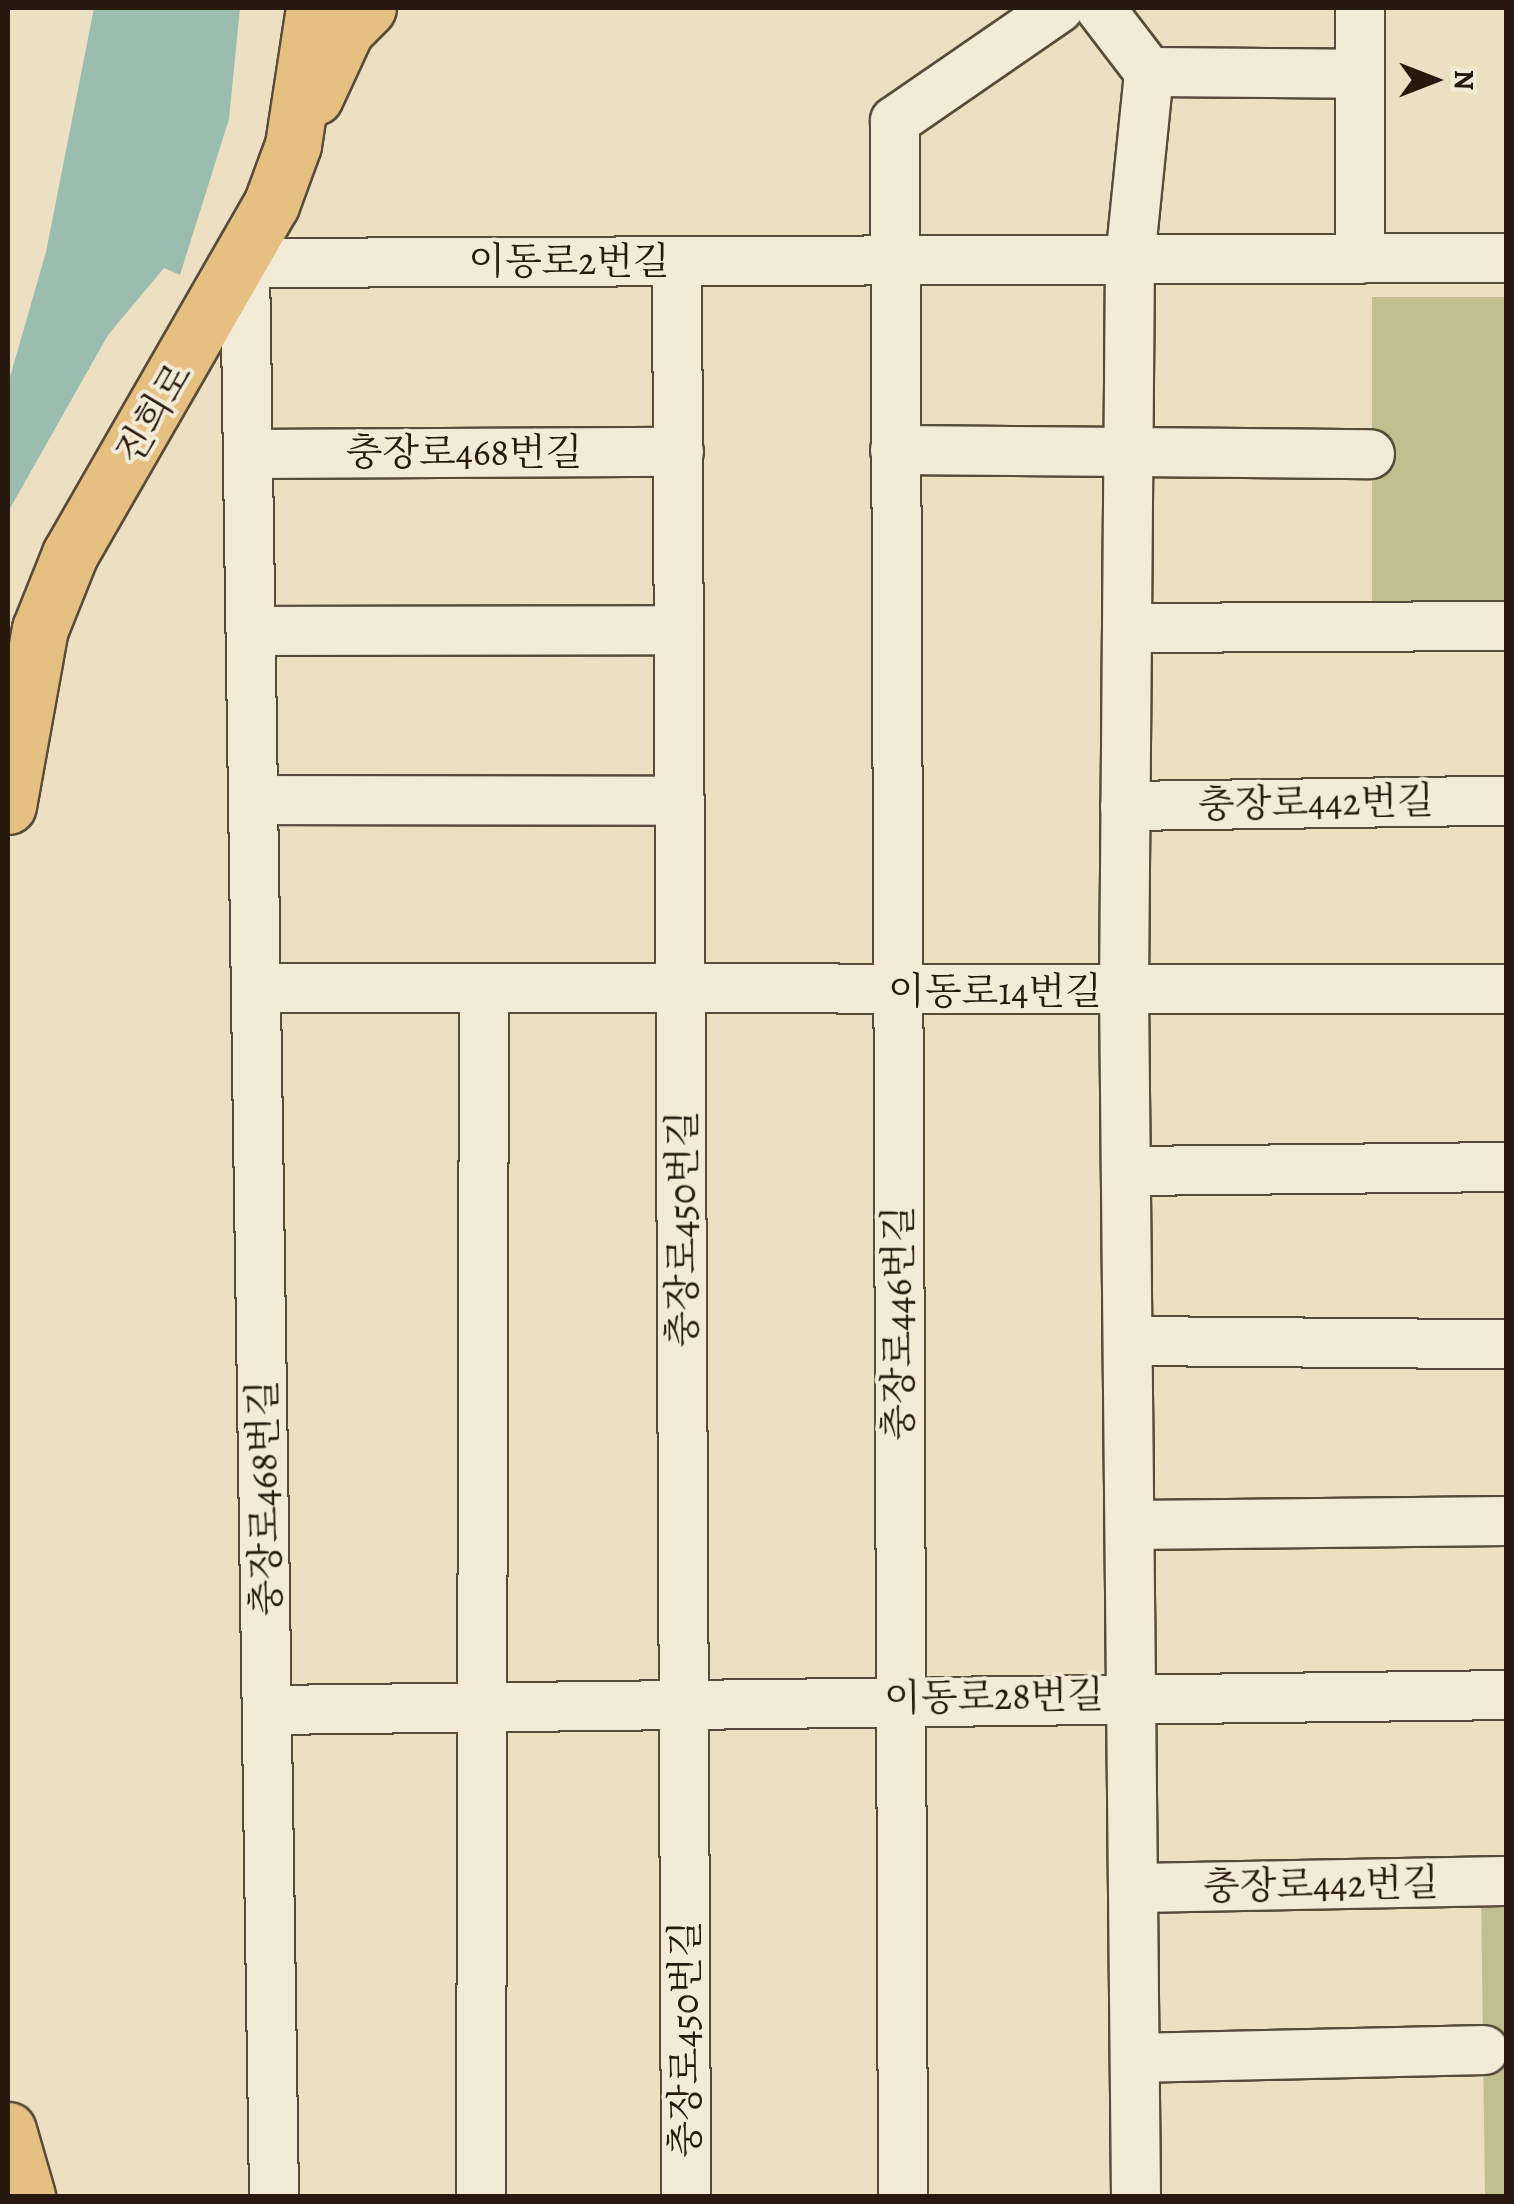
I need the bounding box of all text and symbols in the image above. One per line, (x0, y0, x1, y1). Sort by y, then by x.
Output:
north arrow (1384, 30, 1484, 130)
text: N (1445, 70, 1483, 90)
street label: 이동로2번길 (468, 239, 670, 285)
street label: 진희로 (106, 355, 202, 473)
street label: 충장로468번길 (346, 430, 582, 476)
street label: 충장로442번길 (1198, 778, 1434, 828)
street label: 이동로14번길 (888, 969, 1102, 1015)
street label: 충장로450번길 (660, 1110, 706, 1348)
street label: 충장로446번길 (876, 1205, 922, 1441)
street label: 충장로468번길 (240, 1379, 290, 1617)
street label: 이동로28번길 (884, 1672, 1104, 1722)
street label: 충장로442번길 (1203, 1860, 1439, 1910)
street label: 충장로450번길 (663, 1920, 709, 2158)

